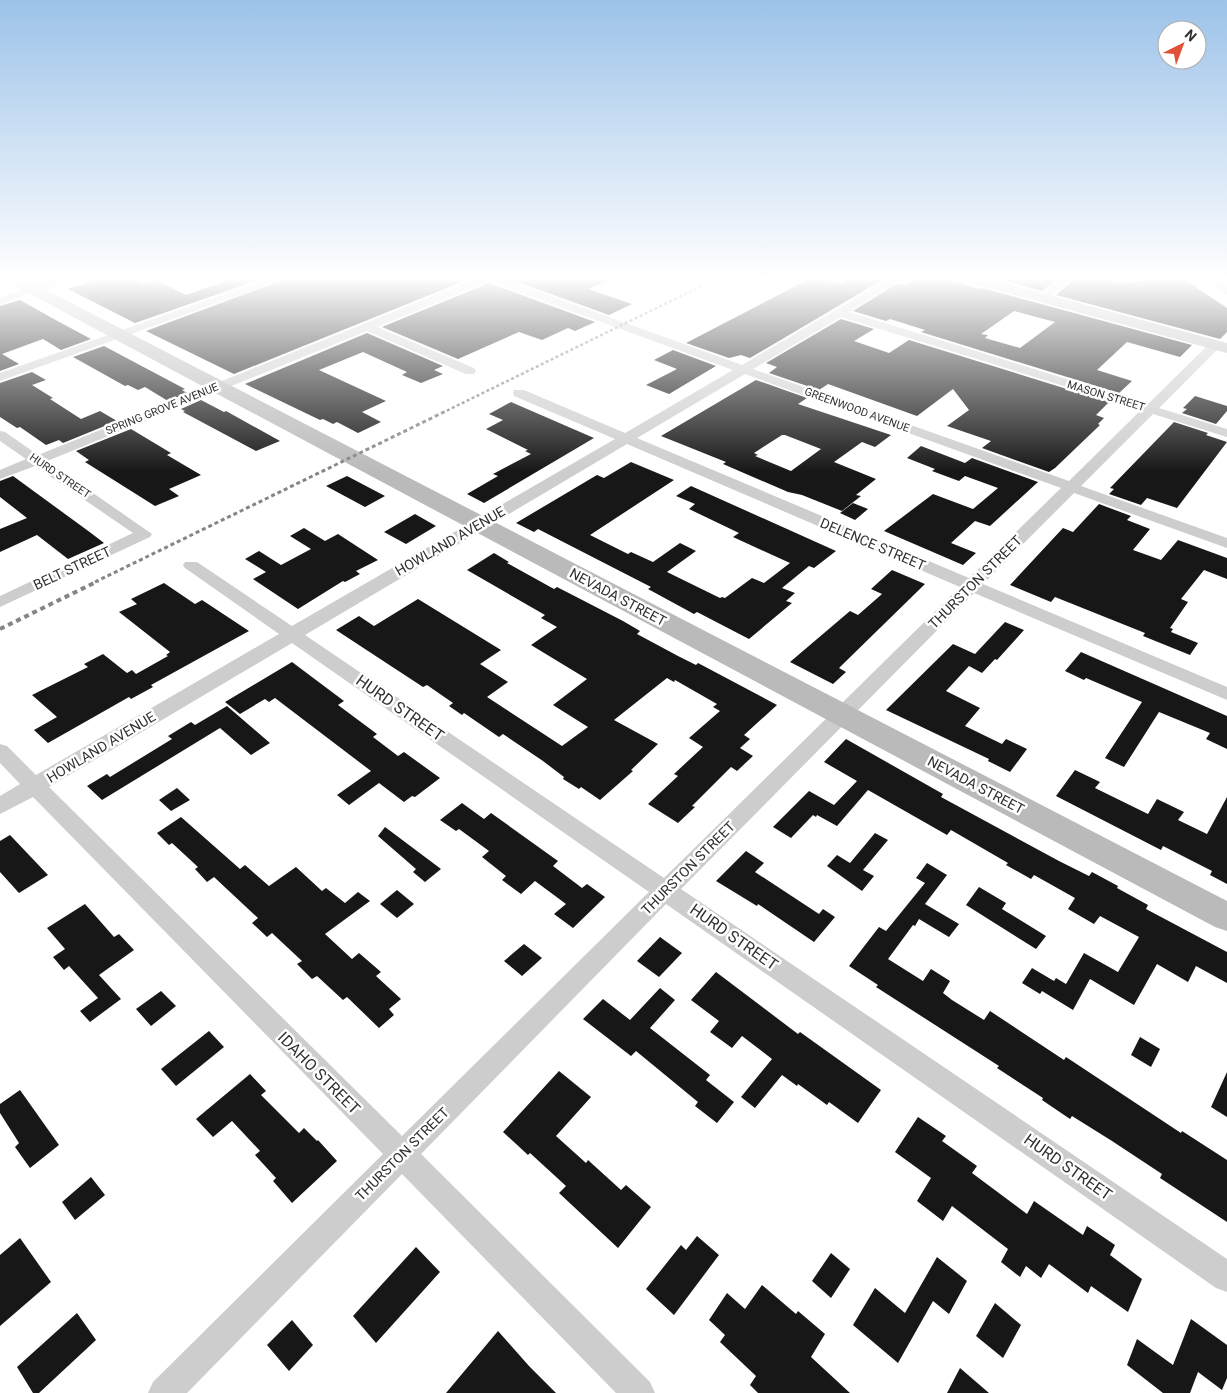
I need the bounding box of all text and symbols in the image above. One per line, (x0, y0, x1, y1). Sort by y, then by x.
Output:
north arrow (1157, 20, 1207, 70)
text: N (1182, 26, 1200, 45)
street label: MASON STREET (1066, 378, 1147, 414)
street label: SPRING GROVE AVENUE (104, 380, 220, 438)
street label: GREENWOOD AVENUE (803, 385, 911, 435)
street label: HURD STREET (27, 451, 93, 501)
street label: HOWLAND AVENUE (392, 503, 508, 579)
street label: DELENCE STREET (818, 515, 929, 574)
street label: THURSTON STREET (925, 532, 1025, 632)
street label: BELT STREET (31, 543, 114, 593)
street label: NEVADA STREET (567, 565, 669, 629)
street label: HURD STREET (352, 671, 448, 746)
street label: HOWLAND AVENUE (44, 708, 158, 786)
street label: NEVADA STREET (925, 753, 1027, 817)
street label: THURSTON STREET (638, 818, 738, 918)
street label: HURD STREET (686, 900, 782, 975)
street label: IDAHO STREET (274, 1028, 364, 1118)
street label: THURSTON STREET (352, 1104, 452, 1204)
street label: HURD STREET (1020, 1130, 1116, 1205)

